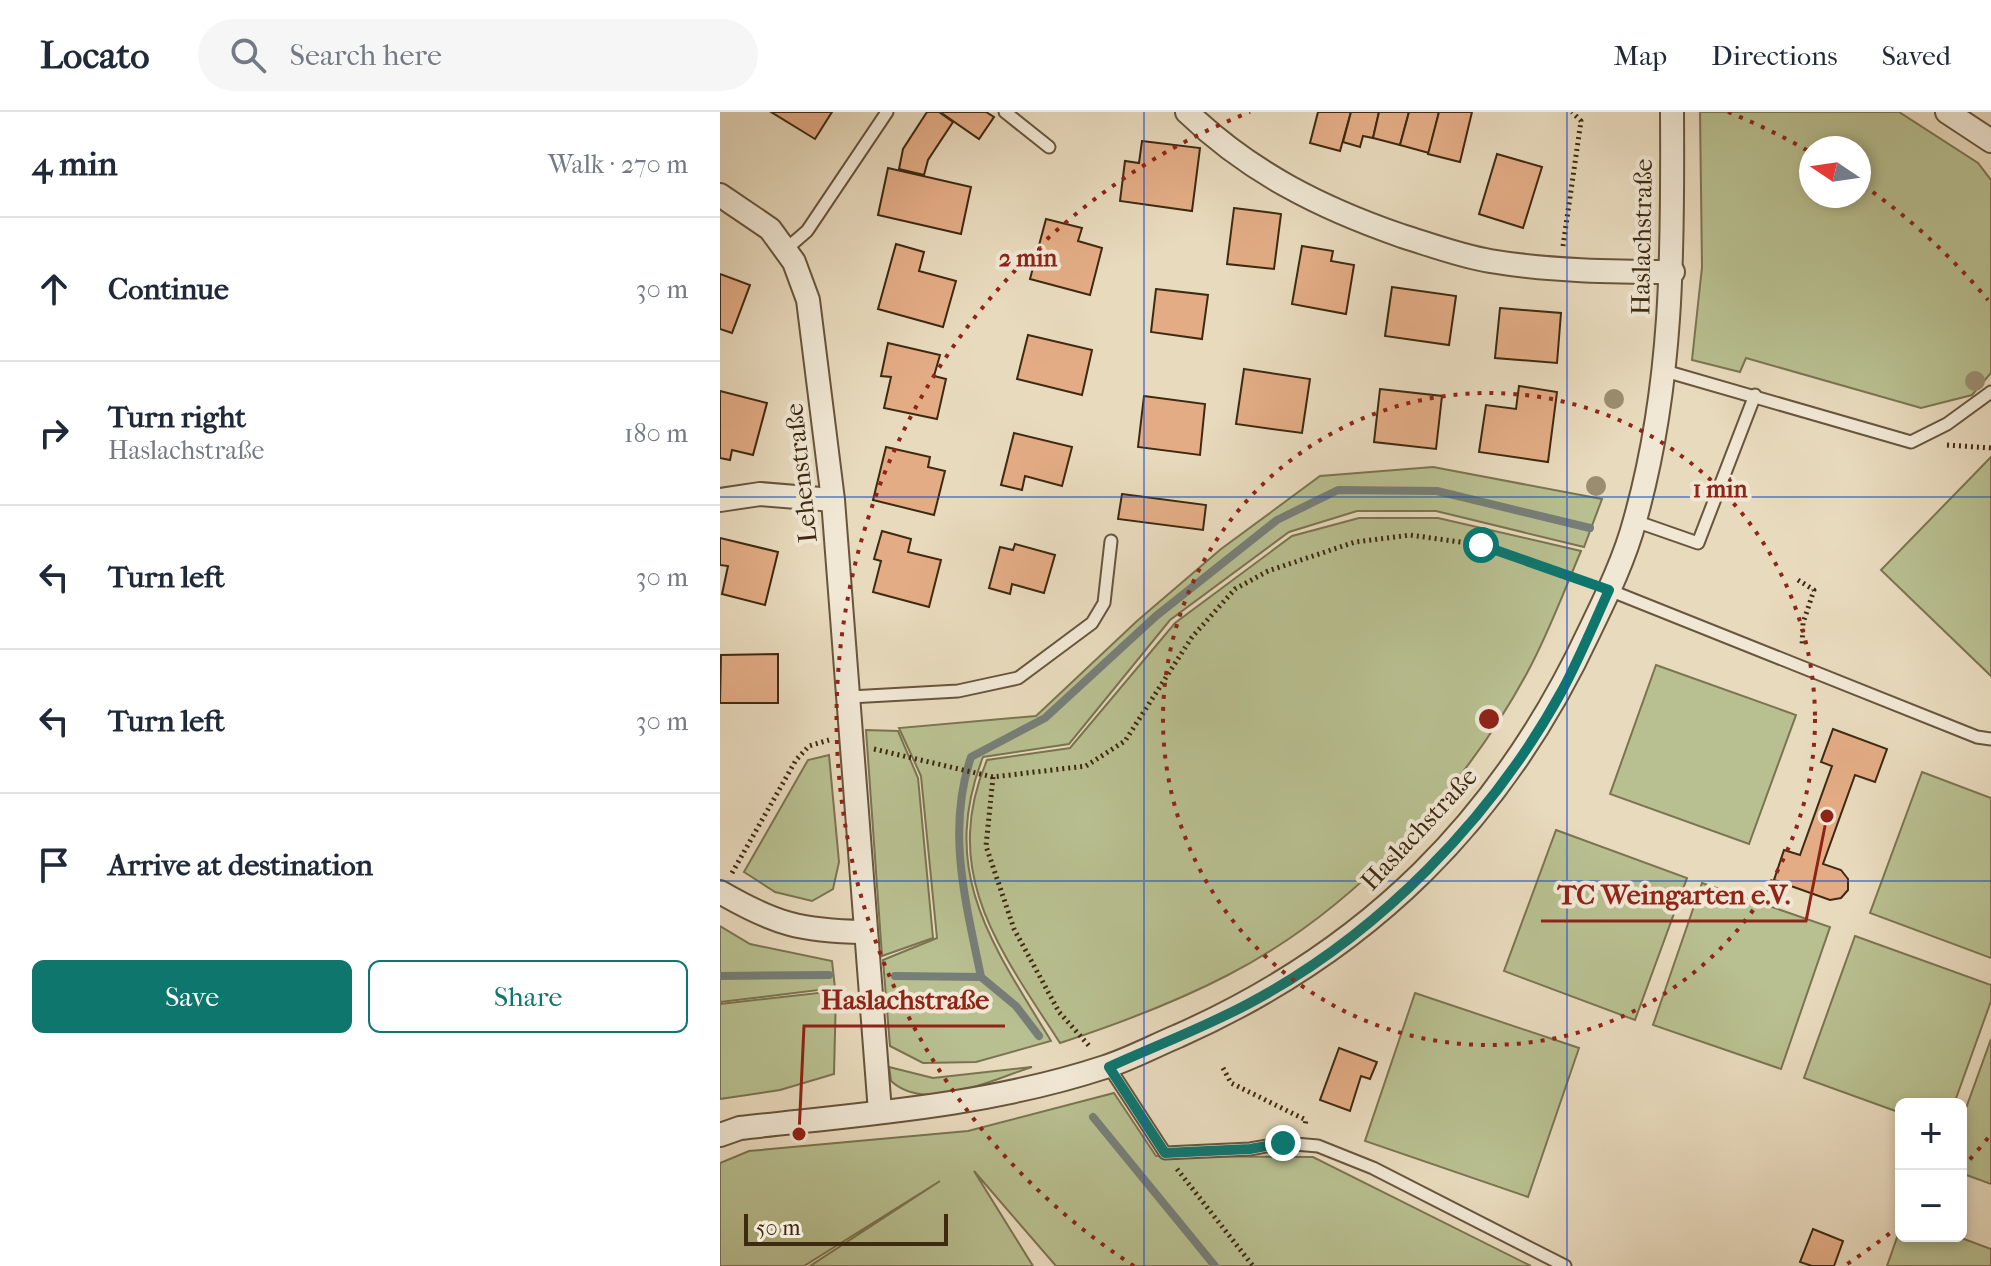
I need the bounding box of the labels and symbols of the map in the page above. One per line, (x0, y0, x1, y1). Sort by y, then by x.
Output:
north arrow (1799, 136, 1871, 208)
street label: Haslachstraße (1625, 158, 1659, 315)
text: 2 min (999, 244, 1058, 272)
street label: Lehenstraße (778, 402, 824, 544)
text: 1 min (1693, 475, 1748, 503)
route start (1463, 527, 1499, 563)
centre of rings (1475, 705, 1503, 733)
street label: Haslachstraße (1354, 761, 1484, 897)
callout: TC Weingarten e.V. (1541, 869, 1806, 921)
text: TC Weingarten e.V. (1556, 878, 1791, 911)
callout: Haslachstraße (804, 974, 1005, 1026)
text: Haslachstraße (821, 983, 989, 1016)
route end (1265, 1125, 1301, 1161)
scale bar (744, 1210, 948, 1246)

